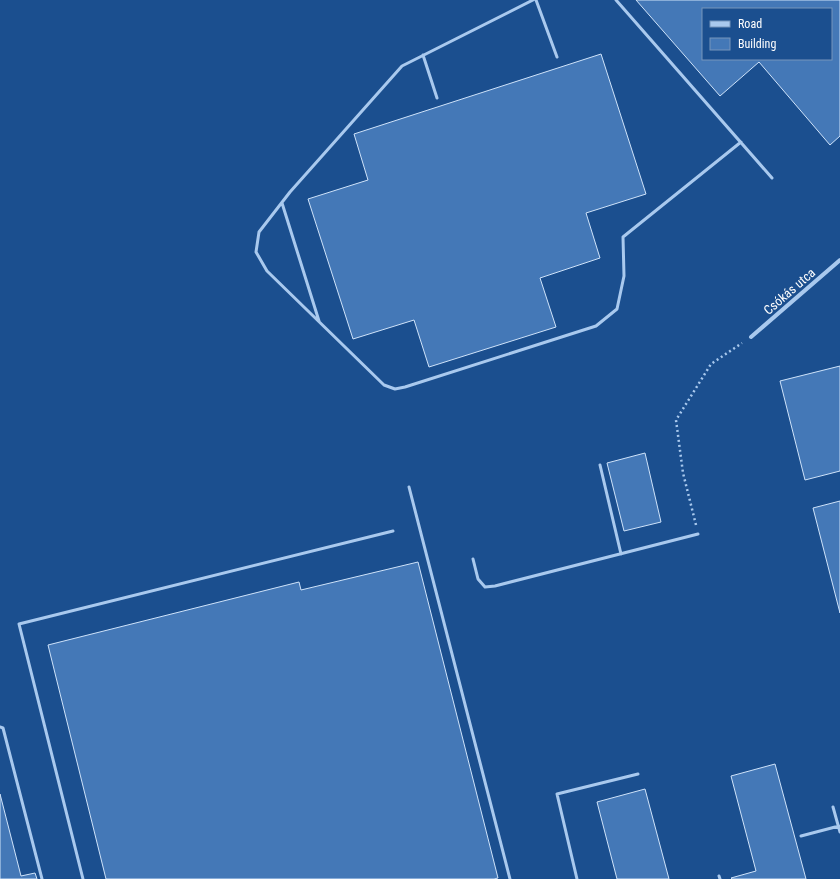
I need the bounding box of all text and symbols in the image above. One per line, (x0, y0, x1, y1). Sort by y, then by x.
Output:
legend (702, 8, 832, 60)
text: Road (738, 17, 762, 31)
text: Building (738, 37, 776, 51)
street label: Csókás utca (761, 265, 818, 318)

